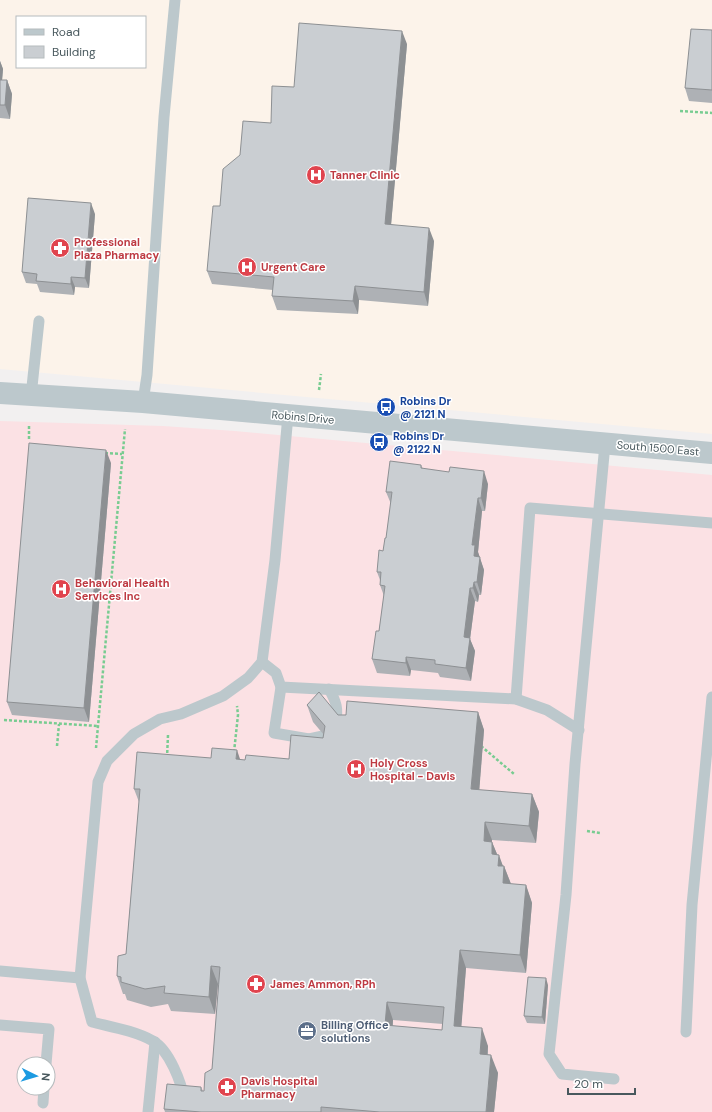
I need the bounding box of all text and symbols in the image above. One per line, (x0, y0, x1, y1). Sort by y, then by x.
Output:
legend (16, 16, 146, 68)
text: Road (52, 24, 80, 40)
text: Building (52, 44, 96, 60)
hospital icon: Tanner Clinic (305, 164, 327, 186)
place label: Tanner Clinic (330, 168, 400, 182)
place label: Professional Plaza Pharmacy (74, 235, 160, 262)
pharmacy icon: Professional Plaza Pharmacy (49, 237, 71, 259)
hospital icon: Urgent Care (236, 256, 258, 278)
place label: Urgent Care (261, 260, 326, 274)
place label: Robins Dr @ 2121 N (400, 394, 452, 421)
bus stop icon: Robins Dr @ 2121 N (375, 396, 397, 418)
street label: Robins Drive (271, 407, 335, 427)
place label: Robins Dr @ 2122 N (393, 429, 445, 456)
bus stop icon: Robins Dr @ 2122 N (368, 431, 390, 453)
street label: South 1500 East (616, 437, 700, 459)
place label: Behavioral Health Services Inc (75, 576, 170, 603)
hospital icon: Behavioral Health Services Inc (50, 578, 72, 600)
place label: Holy Cross Hospital - Davis (370, 756, 456, 783)
hospital icon: Holy Cross Hospital - Davis (345, 758, 367, 780)
pharmacy icon: James Ammon, RPh (245, 973, 267, 995)
place label: James Ammon, RPh (270, 977, 376, 991)
place label: Billing Office solutions (321, 1018, 389, 1045)
office icon: Billing Office solutions (296, 1020, 318, 1042)
north arrow (16, 1056, 56, 1096)
scale bar (568, 1070, 635, 1096)
text: N (39, 1072, 53, 1081)
place label: Davis Hospital Pharmacy (241, 1074, 318, 1101)
pharmacy icon: Davis Hospital Pharmacy (216, 1076, 238, 1098)
text: 20 m (574, 1076, 603, 1092)

